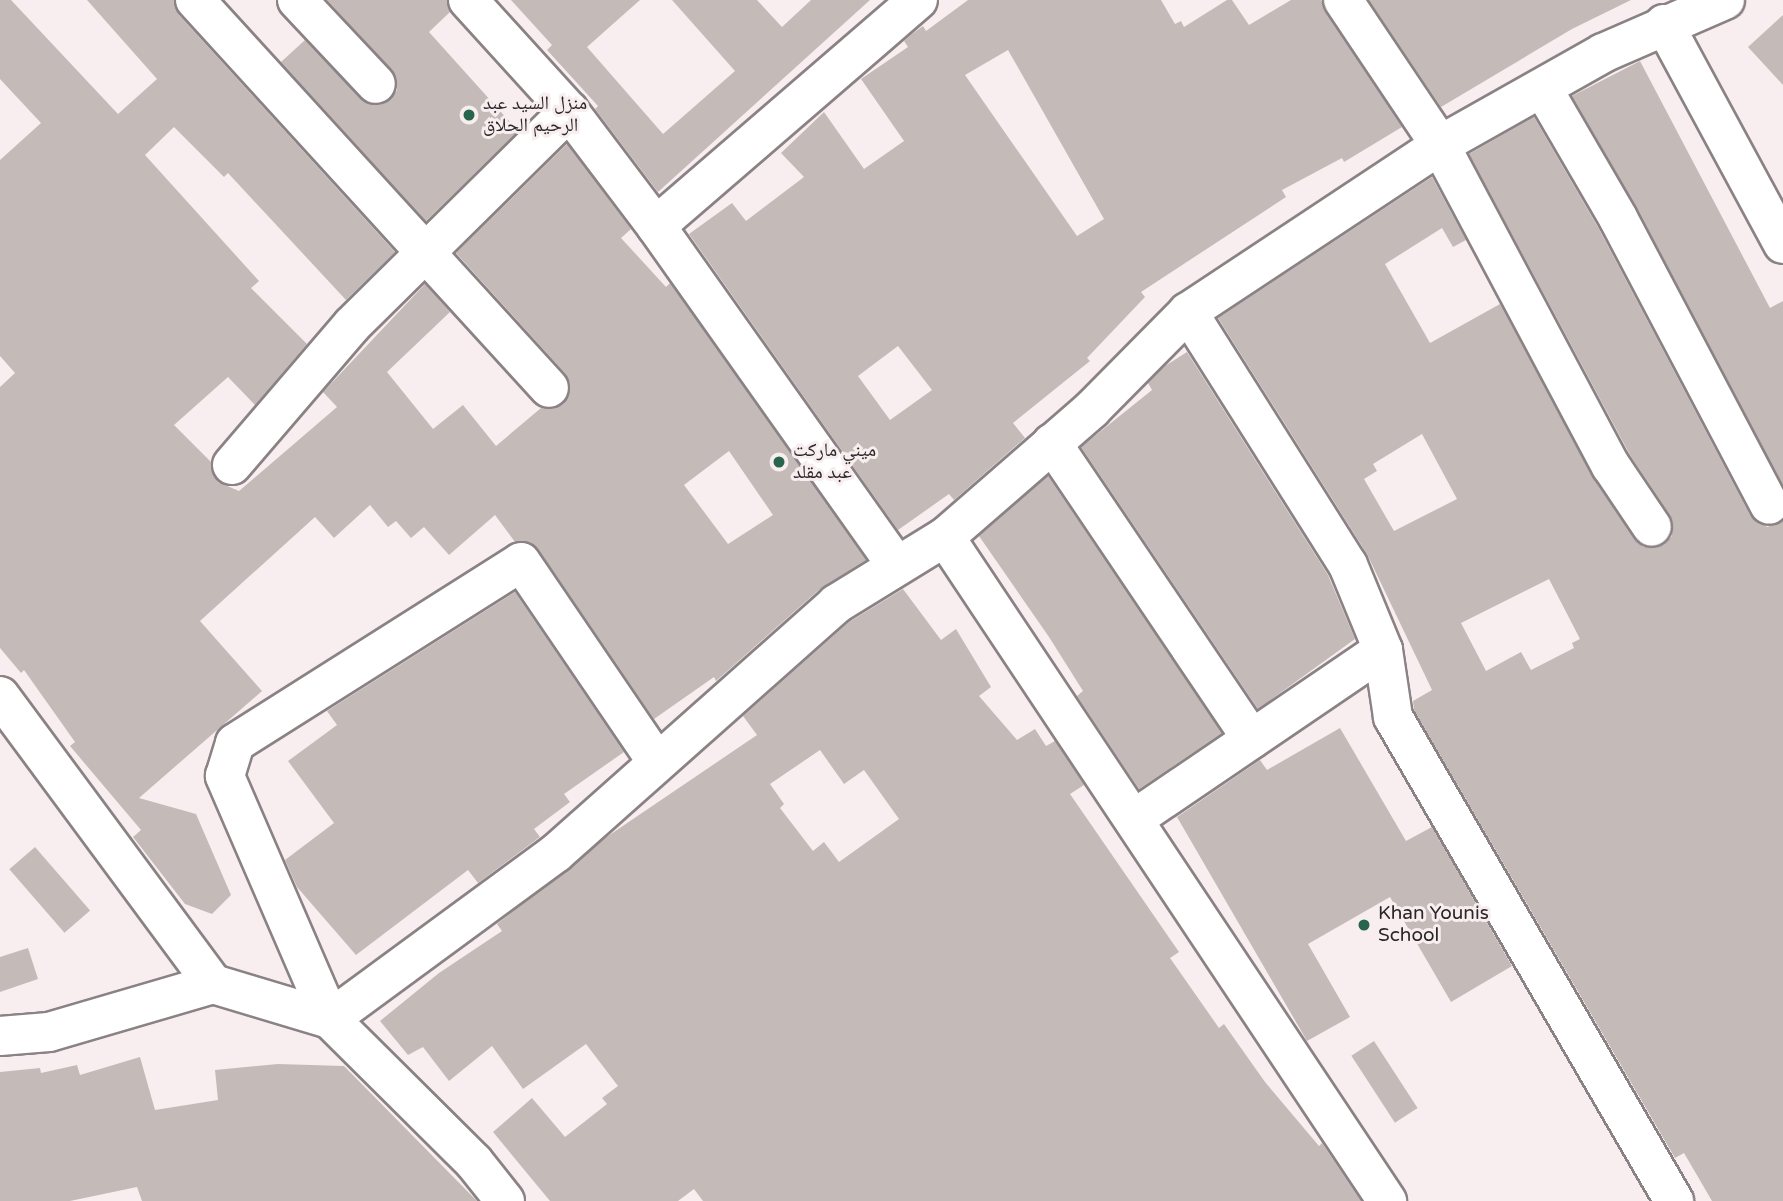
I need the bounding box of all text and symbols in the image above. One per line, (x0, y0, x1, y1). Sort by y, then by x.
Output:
place label: منزل السيد عبد الرحيم الحلاق (483, 93, 587, 137)
marker: منزل السيد عبد الرحيم الحلاق (461, 107, 477, 123)
place label: ميني ماركت عبد مقلد (793, 440, 876, 484)
marker: ميني ماركت عبد مقلد (771, 454, 787, 470)
place label: Khan Younis School (1378, 903, 1489, 947)
marker: Khan Younis School (1356, 917, 1372, 933)

